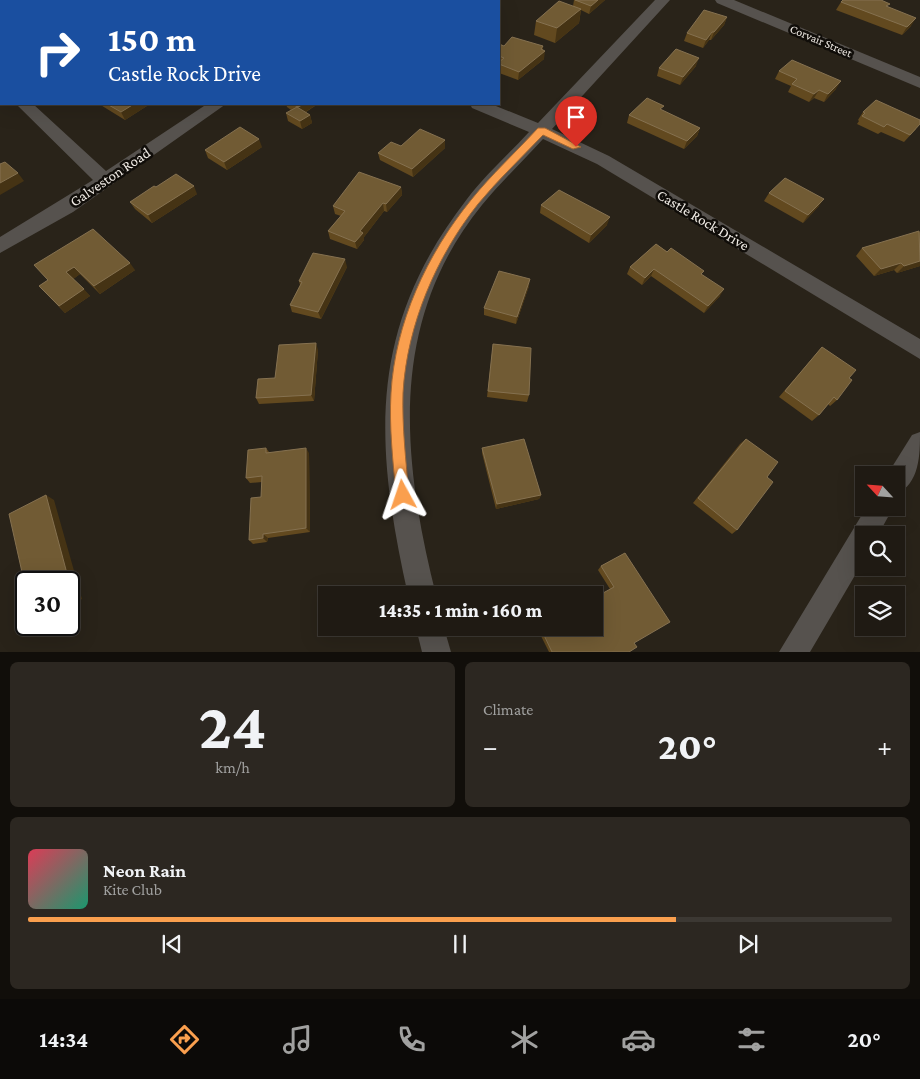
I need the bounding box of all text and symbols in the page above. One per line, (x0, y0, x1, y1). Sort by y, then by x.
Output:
icon: right (25, 20, 90, 85)
text: 150 m (108, 20, 196, 59)
street label: Corvair Street (788, 22, 855, 61)
text: Castle Rock Drive (108, 61, 261, 86)
pin (555, 96, 597, 147)
icon: arrive (562, 103, 590, 131)
street label: Galveston Road (67, 144, 153, 210)
street label: Castle Rock Drive (654, 186, 752, 254)
north arrow (855, 466, 905, 516)
map controls (855, 466, 905, 636)
position arrow (376, 468, 428, 520)
button: search (855, 526, 905, 576)
speed limit sign: 30 (15, 571, 80, 636)
button: layers (855, 586, 905, 636)
text: 14:35 · 1 min · 160 m (379, 600, 542, 621)
text: 24 (198, 690, 267, 762)
text: Climate (483, 701, 533, 718)
text: 20° (658, 725, 717, 767)
text: − (483, 731, 498, 762)
text: + (877, 731, 892, 762)
text: km/h (215, 759, 250, 776)
text: Neon Rain (103, 860, 186, 881)
text: Kite Club (103, 881, 162, 898)
icon: previous (158, 930, 186, 958)
icon: pause (446, 930, 474, 958)
icon: next (734, 930, 762, 958)
icon: directions (167, 1022, 202, 1057)
icon: music (280, 1022, 315, 1057)
icon: phone (394, 1022, 429, 1057)
icon: climate (507, 1022, 542, 1057)
icon: car (621, 1022, 656, 1057)
icon: filters (734, 1022, 769, 1057)
text: 14:34 (39, 1027, 88, 1052)
text: 20° (848, 1027, 881, 1052)

